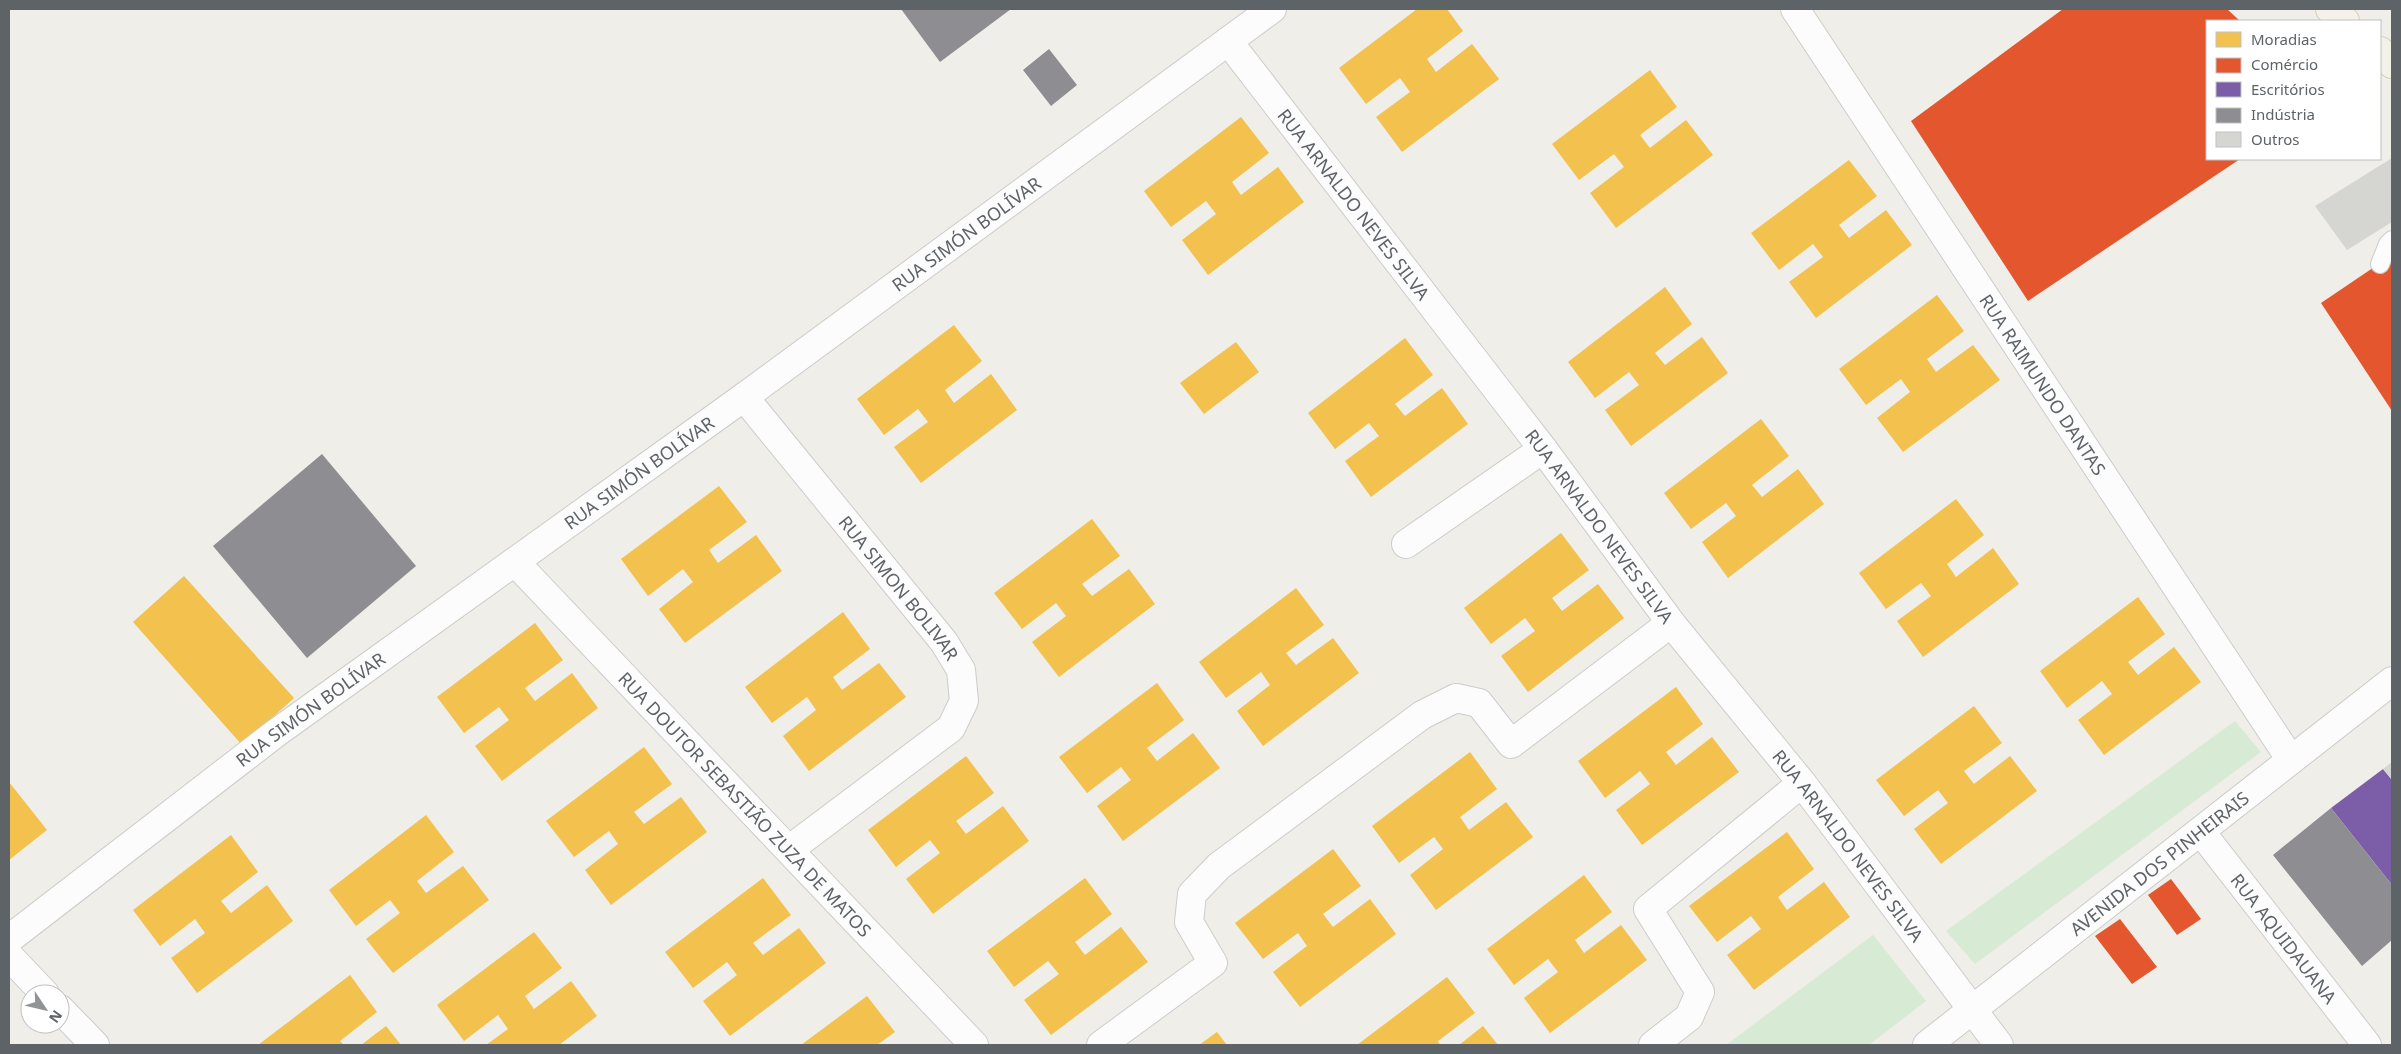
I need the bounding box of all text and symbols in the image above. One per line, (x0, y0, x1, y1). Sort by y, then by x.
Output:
legend (2206, 20, 2381, 160)
text: Moradias (2251, 29, 2317, 49)
text: Comércio (2251, 54, 2318, 74)
text: Escritórios (2251, 79, 2325, 99)
street label: RUA ARNALDO NEVES SILVA (1272, 104, 1436, 305)
text: Indústria (2251, 104, 2315, 124)
text: Outros (2251, 129, 2300, 149)
street label: RUA SIMÓN BOLÍVAR (887, 171, 1045, 297)
street label: RUA RAIMUNDO DANTAS (1974, 289, 2112, 480)
street label: RUA SIMÓN BOLÍVAR (559, 410, 719, 534)
street label: RUA ARNALDO NEVES SILVA (1520, 424, 1679, 628)
street label: RUA SIMON BOLIVAR (834, 511, 964, 665)
street label: RUA SIMÓN BOLÍVAR (231, 647, 390, 772)
street label: RUA DOUTOR SEBASTIÃO ZUZA DE MATOS (613, 666, 877, 942)
street label: RUA ARNALDO NEVES SILVA (1767, 744, 1929, 947)
street label: AVENIDA DOS PINHEIRAIS (2065, 786, 2254, 941)
street label: RUA AQUIDAUANA (2226, 868, 2343, 1009)
north arrow (20, 984, 70, 1034)
text: N (45, 1007, 67, 1027)

